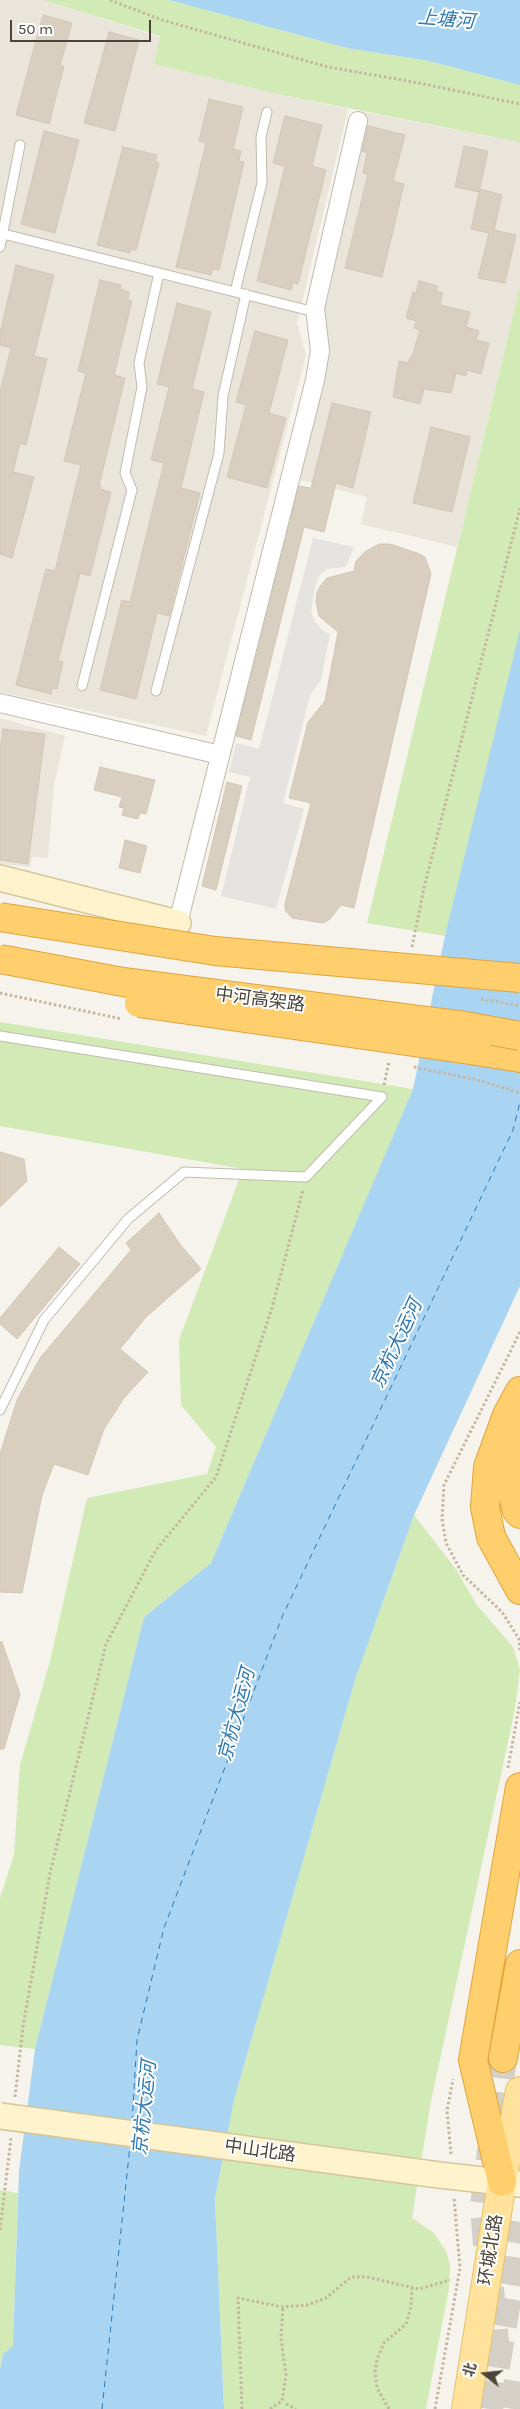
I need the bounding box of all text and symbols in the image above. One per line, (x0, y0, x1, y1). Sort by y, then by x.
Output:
water label: 上塘河 (417, 6, 475, 34)
scale bar (12, 10, 154, 42)
text: 50 m (18, 20, 53, 38)
street label: 中河高架路 (214, 984, 306, 1016)
water label: 京杭大运河 (367, 1296, 427, 1392)
water label: 京杭大运河 (214, 1666, 260, 1764)
water label: 京杭大运河 (129, 2060, 161, 2156)
street label: 中山北路 (223, 2135, 297, 2167)
street label: 环城北路 (475, 2213, 507, 2287)
north arrow (460, 2349, 510, 2399)
text: 北 (460, 2361, 480, 2379)

